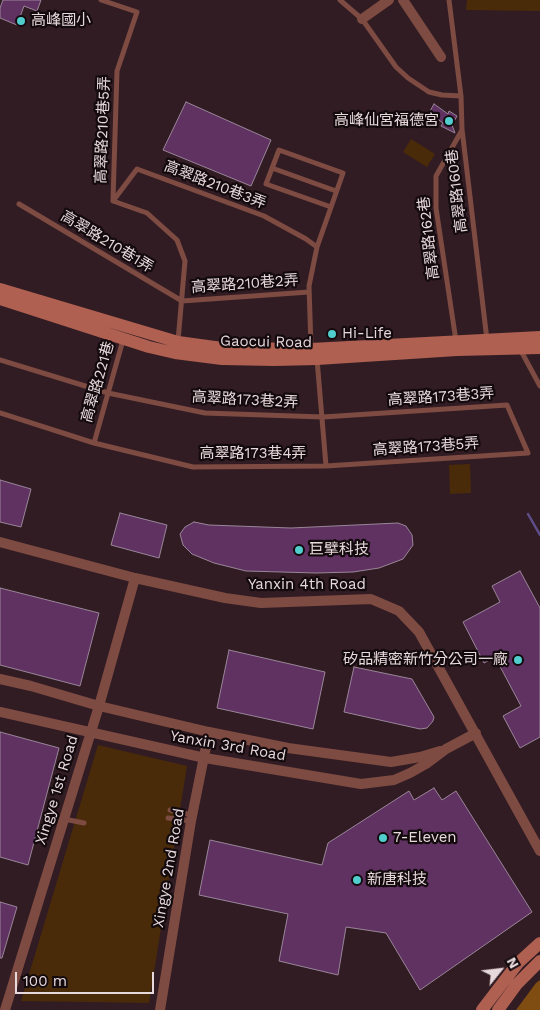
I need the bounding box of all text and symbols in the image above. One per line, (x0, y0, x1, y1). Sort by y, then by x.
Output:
place label: 高峰國小 (31, 12, 91, 30)
marker: 高峰國小 (15, 15, 27, 27)
street label: 高翠路210巷5弄 (92, 76, 114, 184)
place label: 高峰仙宮福德宮 (334, 112, 439, 130)
marker: 高峰仙宮福德宮 (443, 115, 455, 127)
street label: 高翠路160巷 (443, 148, 471, 234)
street label: 高翠路210巷3弄 (162, 157, 268, 213)
street label: 高翠路162巷 (415, 195, 443, 281)
street label: 高翠路210巷1弄 (57, 207, 157, 277)
street label: 高翠路210巷2弄 (191, 271, 299, 297)
place label: Hi-Life (342, 325, 392, 343)
marker: Hi-Life (326, 328, 338, 340)
street label: Gaocui Road (220, 332, 312, 352)
street label: 高翠路221巷 (78, 339, 118, 425)
street label: 高翠路173巷3弄 (387, 384, 495, 410)
street label: 高翠路173巷2弄 (191, 388, 299, 412)
street label: 高翠路173巷5弄 (372, 434, 480, 460)
street label: 高翠路173巷4弄 (199, 445, 307, 463)
place label: 巨擘科技 (309, 541, 369, 559)
marker: 巨擘科技 (293, 544, 305, 556)
street label: Yanxin 4th Road (248, 576, 366, 594)
place label: 矽品精密新竹分公司一廠 (343, 651, 508, 669)
marker: 矽品精密新竹分公司一廠 (512, 654, 524, 666)
street label: Yanxin 3rd Road (169, 727, 287, 765)
street label: Xingye 1st Road (32, 733, 82, 847)
street label: Xingye 2nd Road (150, 807, 188, 929)
place label: 7-Eleven (393, 829, 457, 847)
marker: 7-Eleven (377, 832, 389, 844)
place label: 新唐科技 (367, 871, 427, 889)
marker: 新唐科技 (351, 874, 363, 886)
north arrow (475, 945, 525, 995)
text: N (504, 954, 523, 971)
scale bar (18, 962, 156, 994)
text: 100 m (23, 972, 67, 990)

